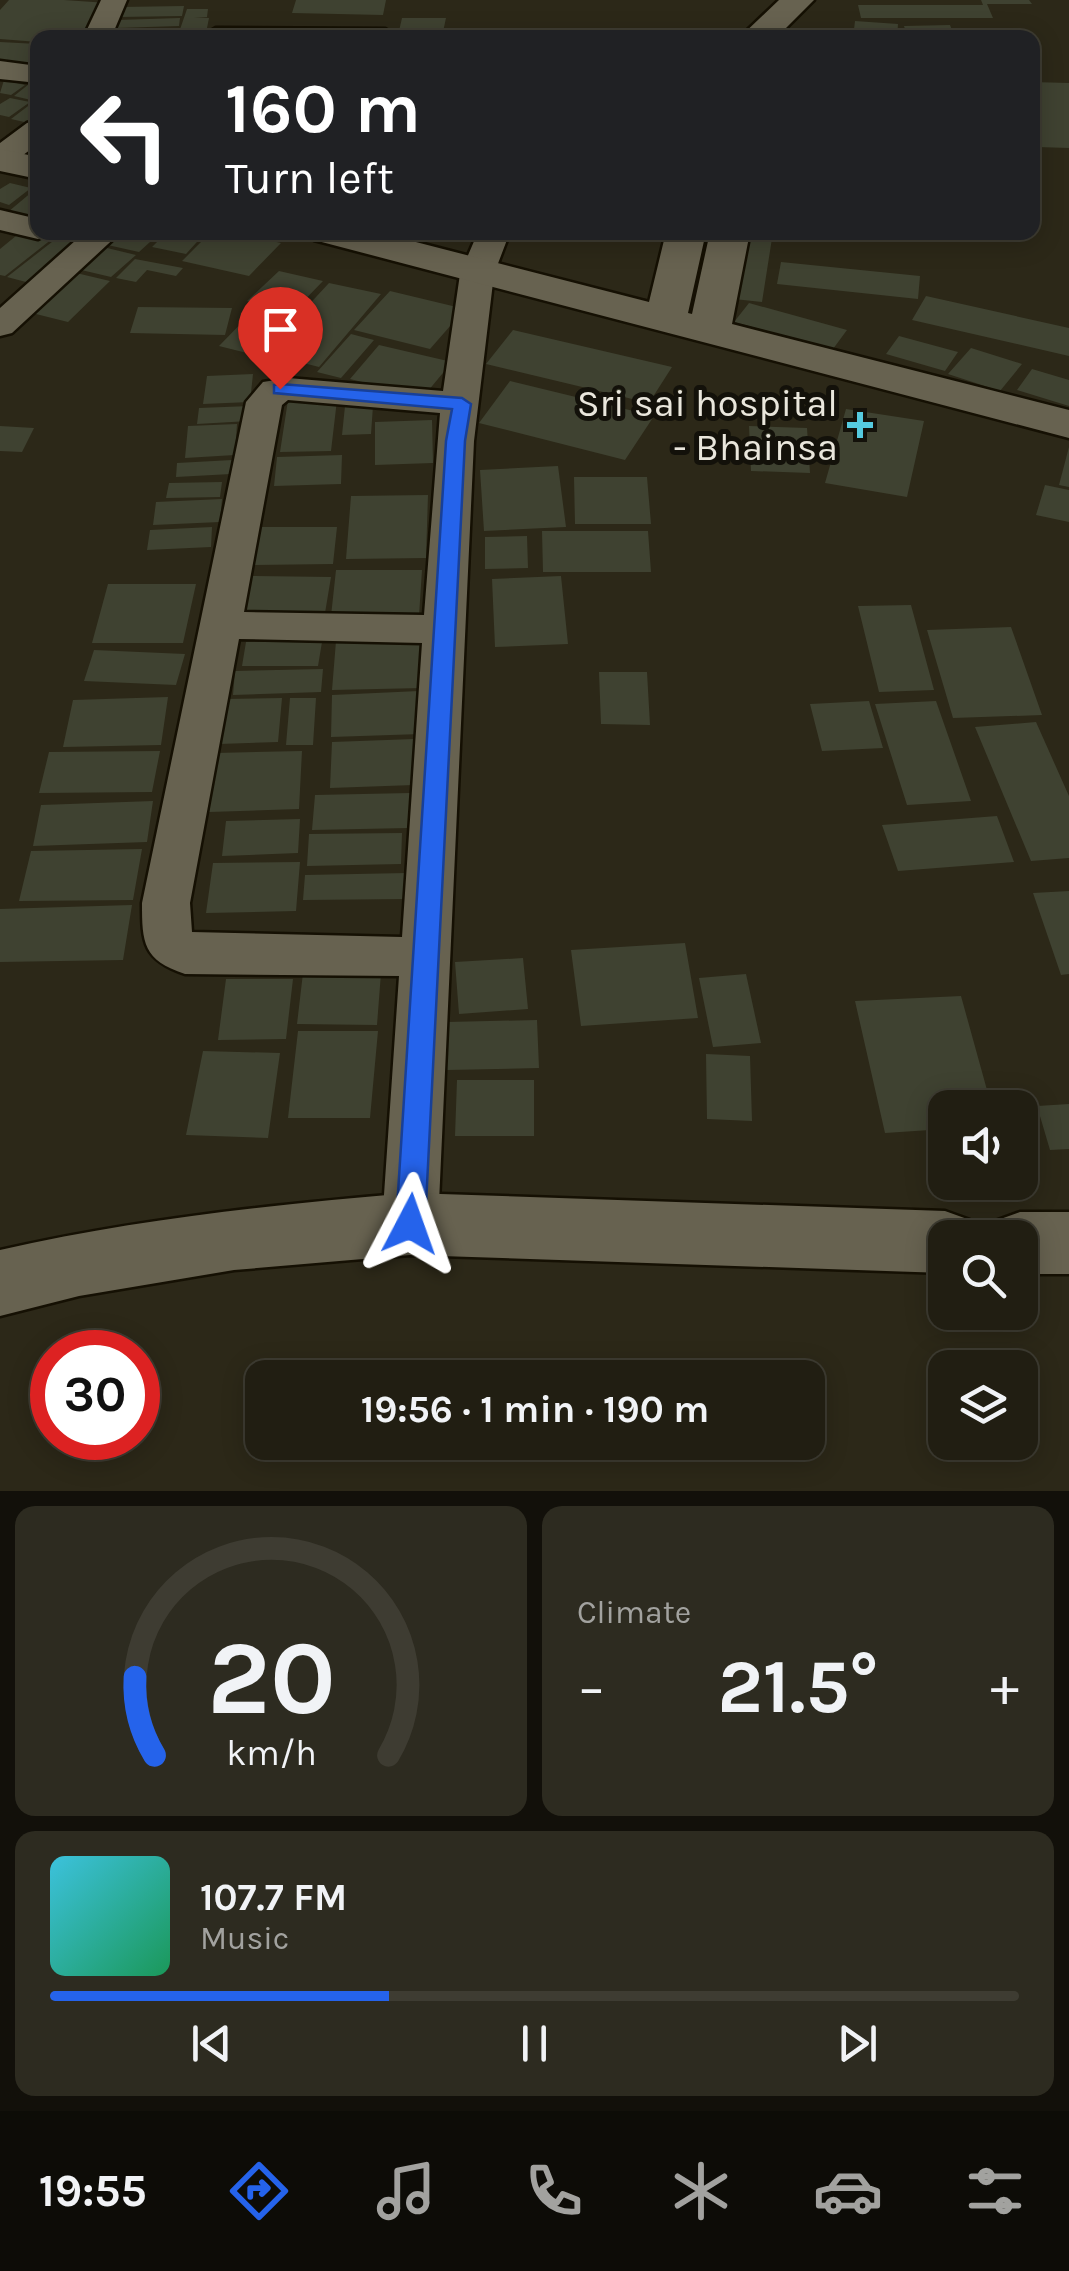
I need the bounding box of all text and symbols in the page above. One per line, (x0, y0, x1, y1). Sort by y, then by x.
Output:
text: 160 m (225, 68, 421, 150)
icon: left (60, 70, 190, 200)
text: Turn left (225, 152, 394, 204)
pin (238, 287, 323, 390)
icon: arrive (253, 302, 308, 357)
place label: Sri sai hospital - Bhainsa (577, 381, 838, 470)
marker: Sri sai hospital - Bhainsa (847, 412, 873, 438)
map controls (928, 1090, 1038, 1460)
button: sound (928, 1090, 1038, 1200)
position arrow (358, 1172, 462, 1276)
button: search (928, 1220, 1038, 1330)
speed limit sign: 30 (30, 1330, 160, 1460)
button: layers (928, 1350, 1038, 1460)
text: 19:56 · 1 min · 190 m (361, 1387, 709, 1432)
text: Climate (577, 1594, 691, 1631)
text: 20 (207, 1618, 335, 1739)
text: 21.5° (717, 1643, 879, 1731)
text: − (577, 1655, 606, 1719)
text: + (990, 1655, 1019, 1719)
text: km/h (226, 1732, 316, 1774)
text: 107.7 FM (200, 1875, 347, 1920)
text: Music (200, 1920, 289, 1957)
icon: previous (184, 2016, 239, 2071)
icon: pause (507, 2016, 562, 2071)
icon: next (830, 2016, 885, 2071)
icon: directions (224, 2156, 294, 2226)
icon: music (371, 2156, 441, 2226)
icon: phone (519, 2156, 589, 2226)
icon: climate (666, 2156, 736, 2226)
icon: car (813, 2156, 883, 2226)
icon: filters (960, 2156, 1030, 2226)
text: 19:55 (39, 2165, 147, 2217)

